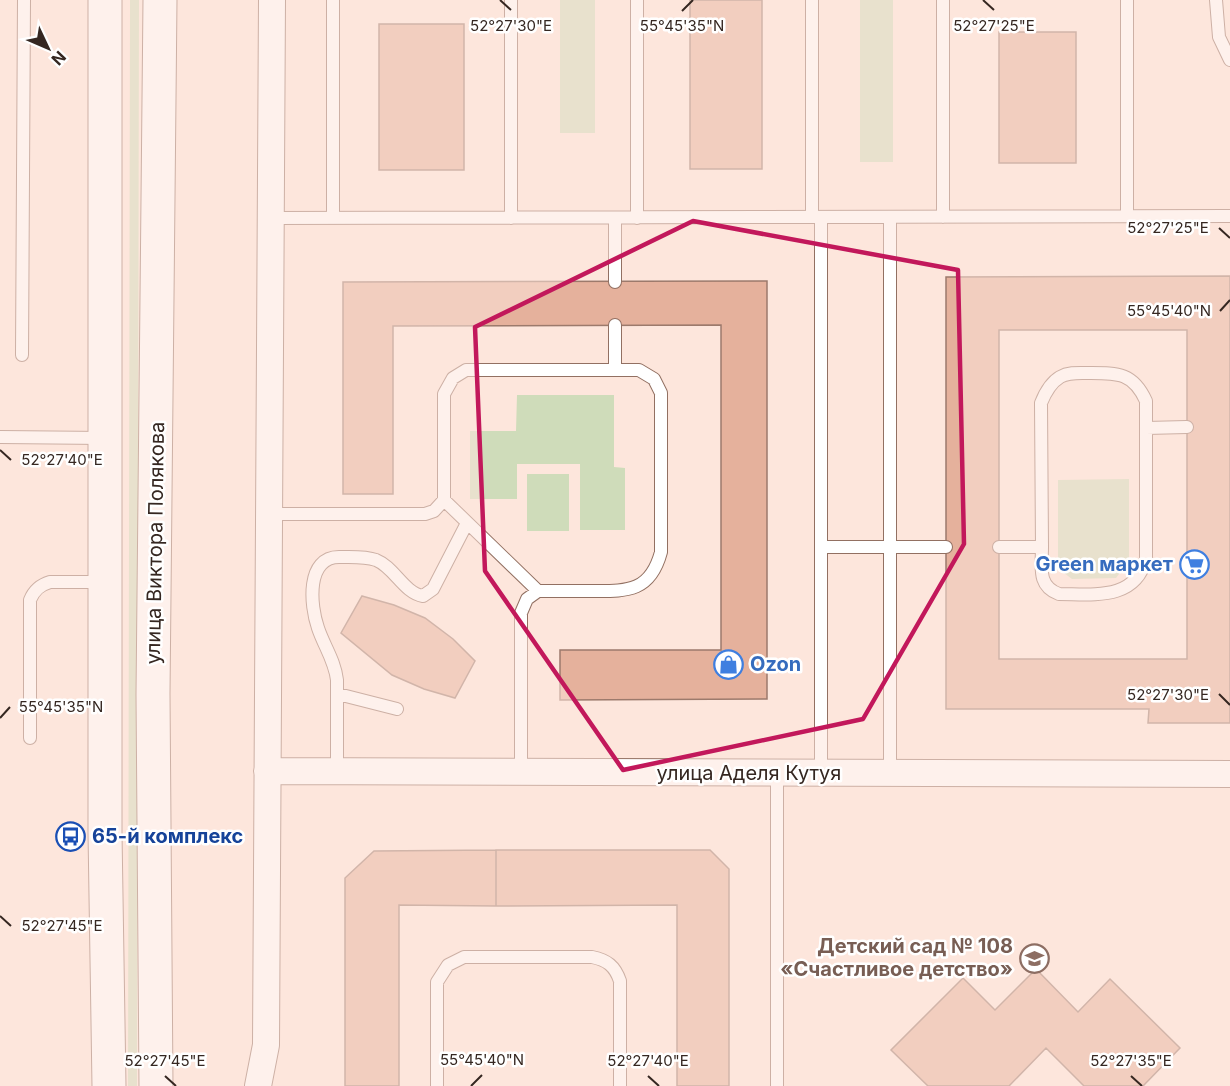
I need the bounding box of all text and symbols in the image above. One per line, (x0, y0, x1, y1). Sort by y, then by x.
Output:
text: 52°27'30"E (470, 16, 552, 35)
text: 55°45'35"N (640, 16, 724, 35)
text: 52°27'25"E (953, 16, 1035, 35)
north arrow (18, 18, 78, 78)
text: N (47, 47, 70, 70)
text: 52°27'25"E (1127, 218, 1209, 237)
text: 55°45'40"N (1127, 301, 1211, 320)
street label: улица Виктора Полякова (141, 421, 169, 665)
text: 52°27'40"E (21, 450, 103, 469)
supermarket icon: Green маркет (1178, 548, 1210, 580)
place label: Green маркет (1036, 552, 1173, 576)
shop icon: Ozon (713, 648, 745, 680)
place label: Ozon (750, 652, 801, 676)
text: 52°27'30"E (1127, 685, 1209, 704)
text: 55°45'35"N (19, 697, 103, 716)
street label: улица Аделя Кутуя (657, 761, 841, 785)
bus stop icon: 65-й комплекс (55, 820, 87, 852)
place label: 65-й комплекс (92, 824, 243, 848)
text: 52°27'45"E (21, 916, 103, 935)
place label: Детский сад № 108 «Счастливое детство» (780, 934, 1013, 981)
school or university icon: Детский сад № 108 «Счастливое детство» (1018, 942, 1050, 974)
text: 55°45'40"N (440, 1050, 524, 1069)
text: 52°27'45"E (124, 1051, 206, 1070)
text: 52°27'40"E (607, 1051, 689, 1070)
text: 52°27'35"E (1090, 1051, 1172, 1070)

